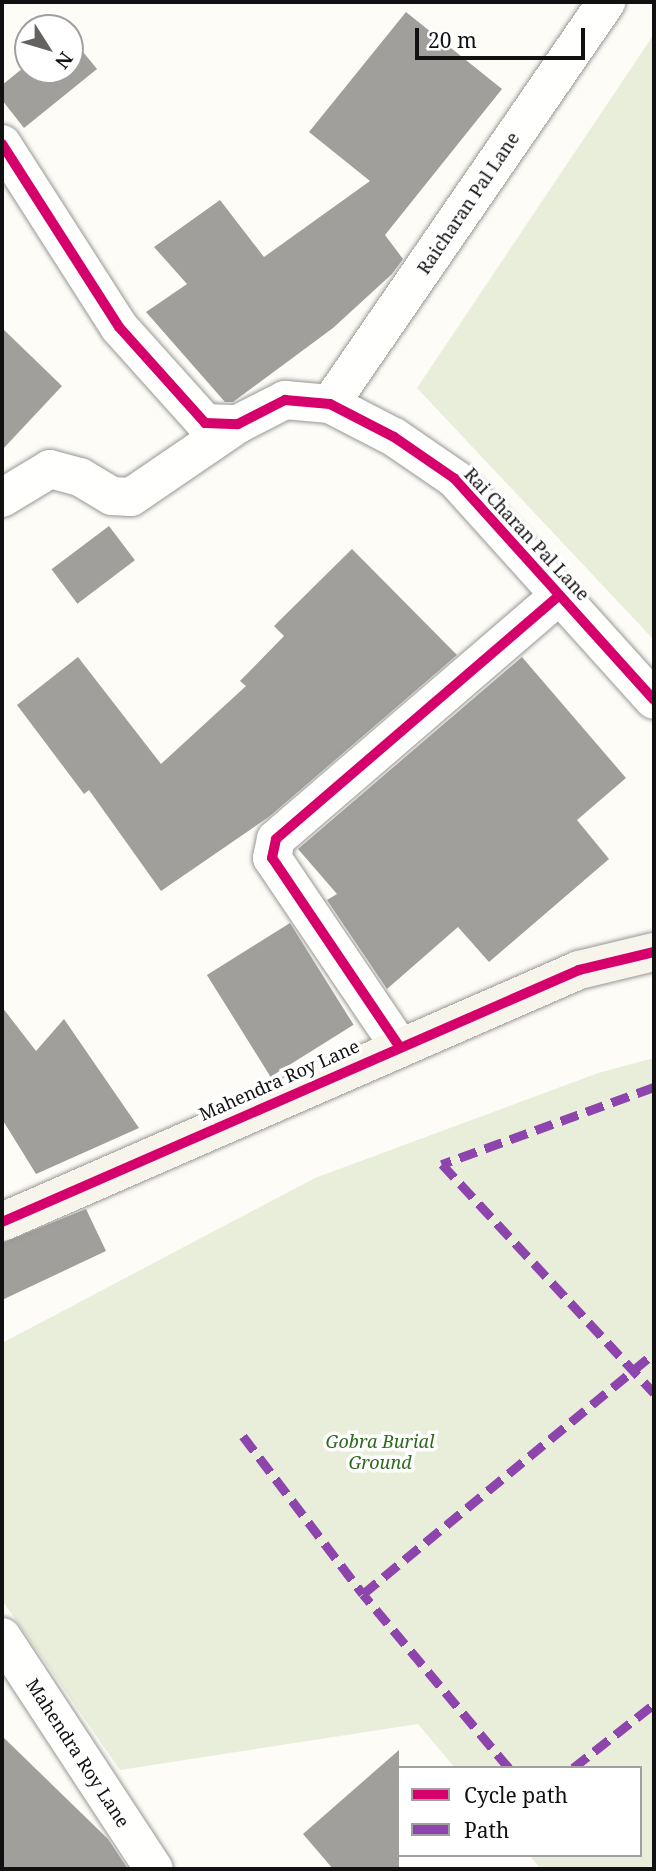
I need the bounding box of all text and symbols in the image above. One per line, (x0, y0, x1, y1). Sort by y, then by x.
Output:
north arrow (14, 14, 84, 84)
scale bar (418, 14, 588, 58)
text: 20 m (428, 26, 477, 54)
text: N (49, 47, 79, 74)
street label: Raicharan Pal Lane (412, 128, 524, 278)
street label: Rai Charan Pal Lane (460, 463, 594, 605)
street label: Mahendra Roy Lane (196, 1035, 362, 1125)
park label: Gobra Burial Ground (326, 1431, 434, 1474)
street label: Mahendra Roy Lane (22, 1675, 134, 1831)
legend (397, 1766, 642, 1857)
text: Cycle path (464, 1781, 568, 1809)
text: Path (464, 1816, 509, 1844)

